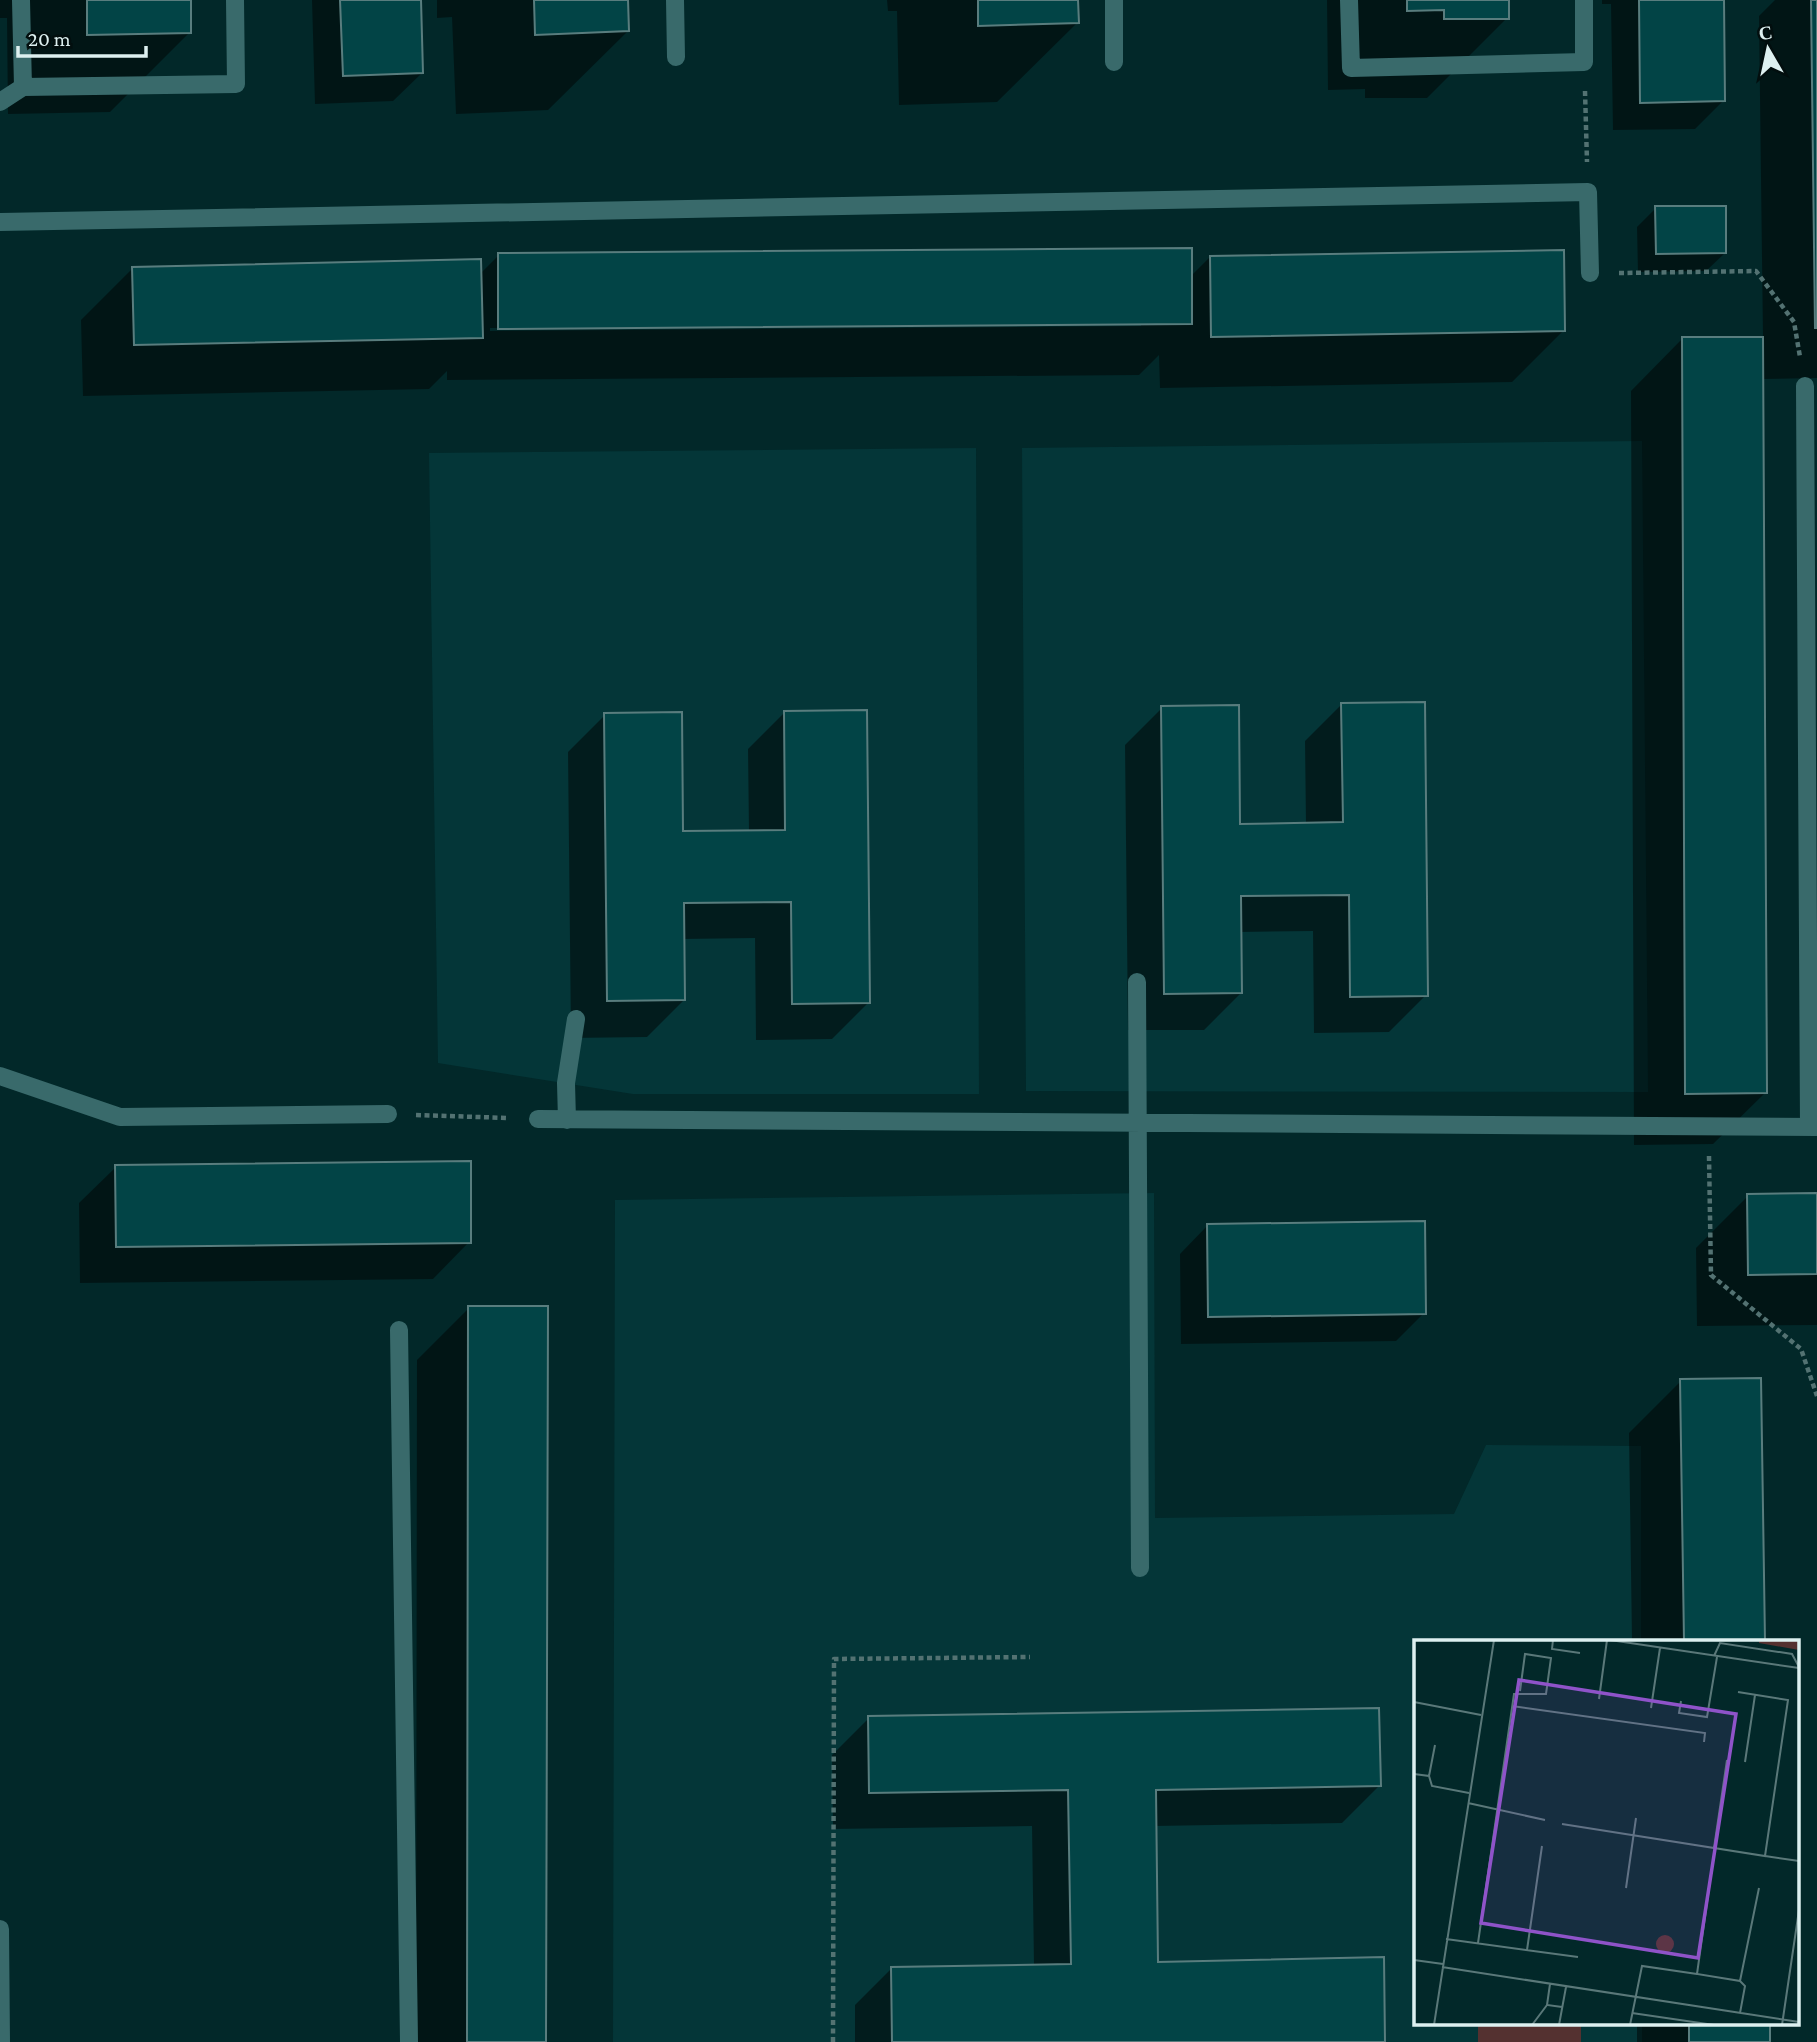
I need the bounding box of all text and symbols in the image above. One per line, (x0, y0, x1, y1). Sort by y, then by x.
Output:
scale bar (18, 14, 145, 58)
north arrow (1733, 14, 1803, 84)
text: С (1757, 21, 1774, 44)
text: 20 m (28, 27, 71, 51)
inset map (1414, 1640, 1800, 2024)

